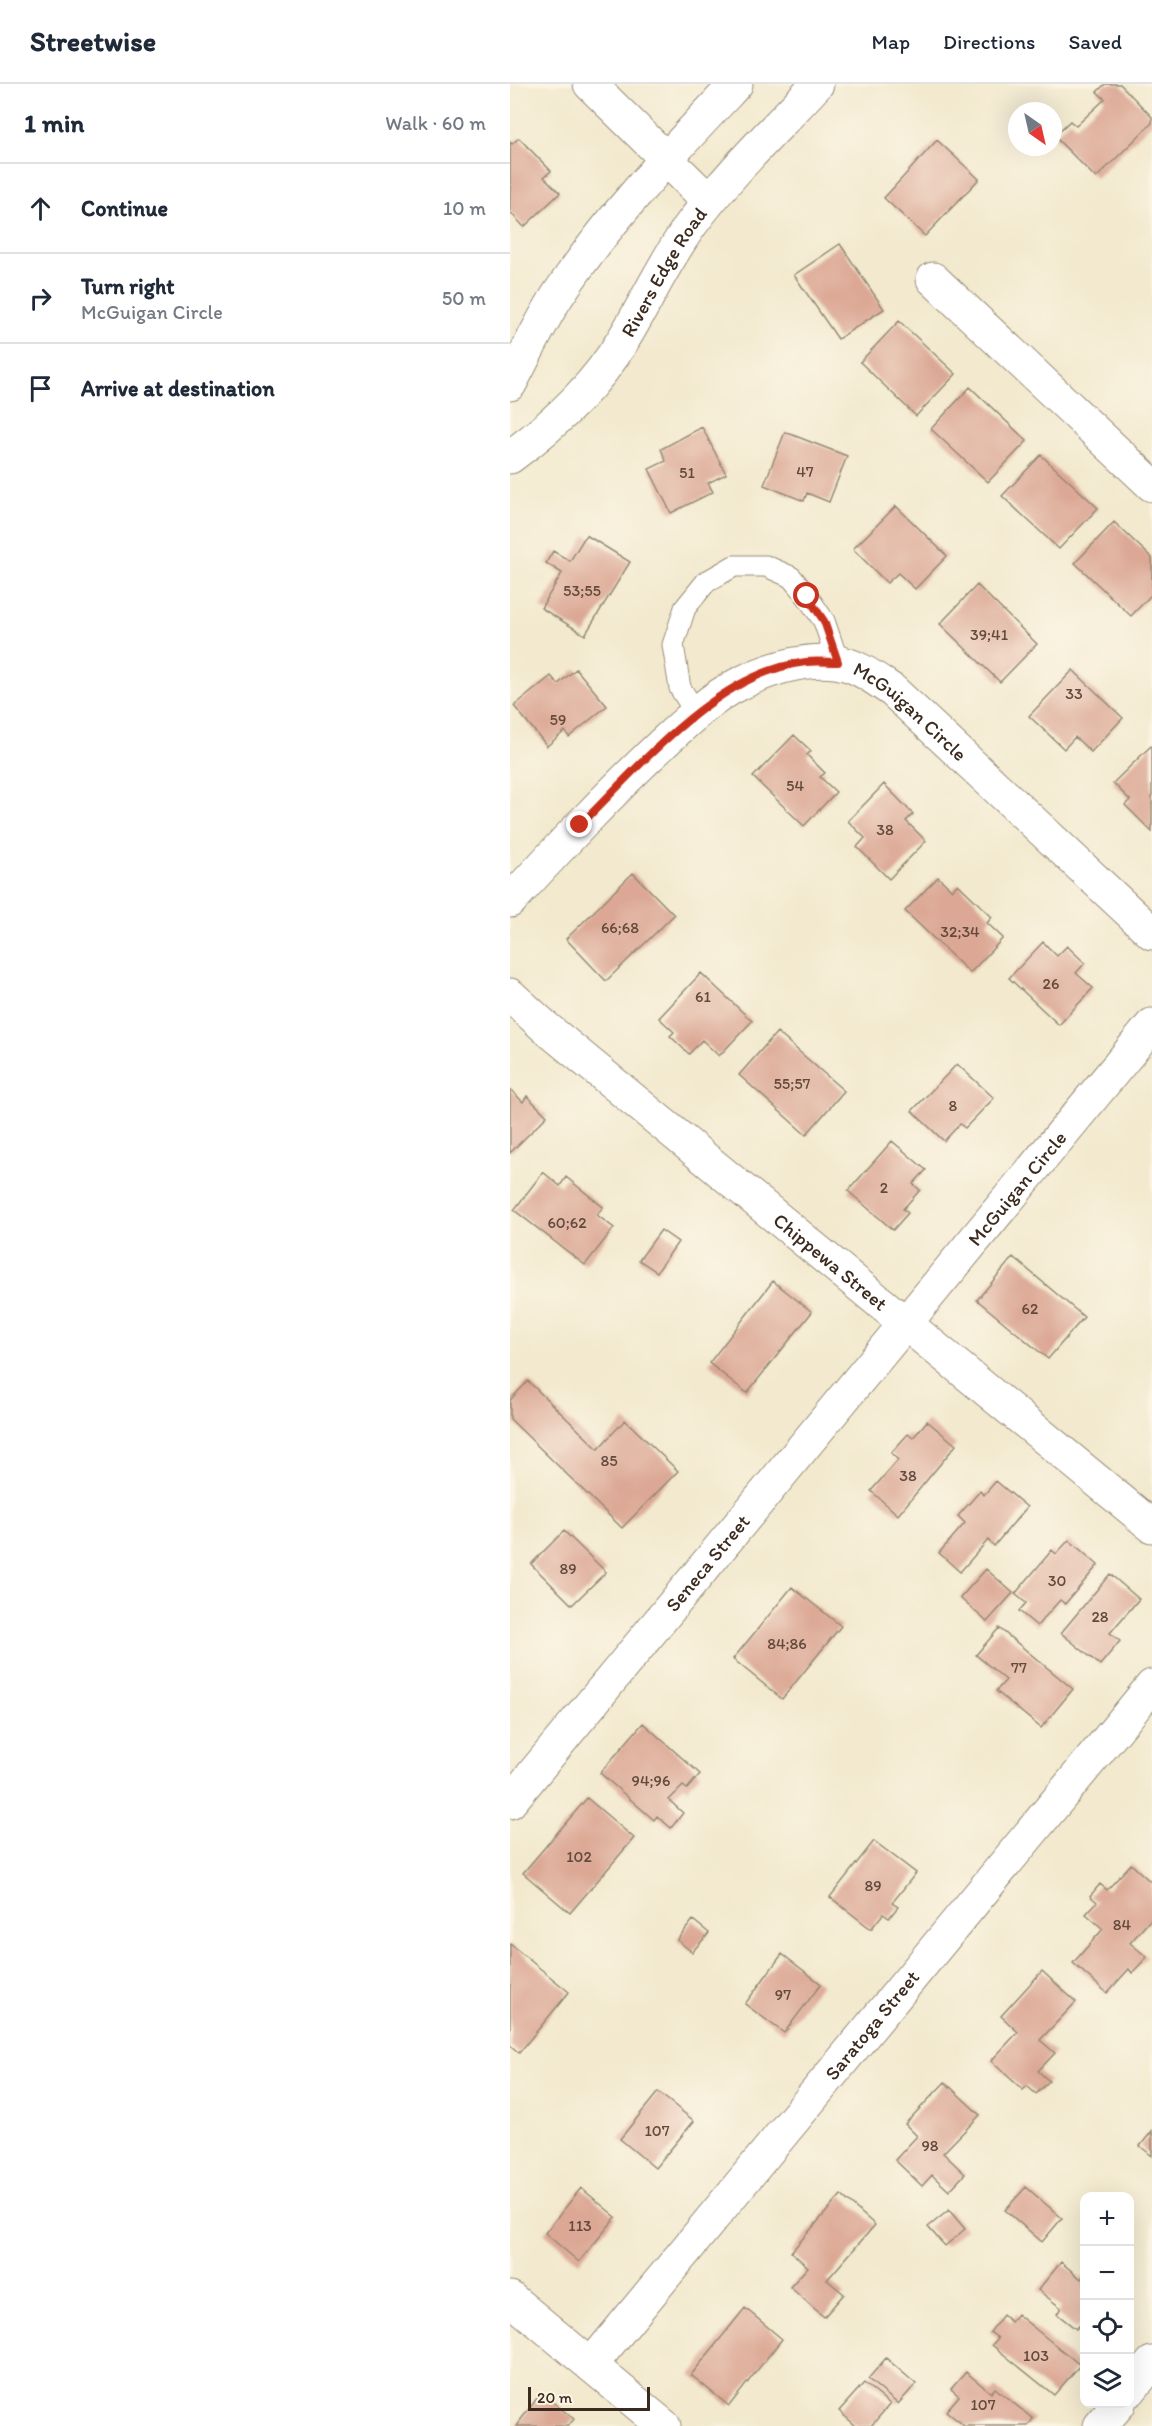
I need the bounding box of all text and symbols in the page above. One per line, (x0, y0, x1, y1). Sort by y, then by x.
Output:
text: Streetwise (30, 24, 156, 58)
text: Map (872, 29, 910, 54)
text: Directions (943, 29, 1035, 54)
text: Saved (1068, 29, 1122, 54)
north arrow (1008, 102, 1062, 156)
text: 1 min (24, 107, 84, 139)
text: Walk · 60 m (385, 111, 486, 135)
icon: ahead (24, 192, 57, 225)
text: Continue (81, 195, 168, 222)
text: 10 m (443, 196, 486, 220)
street label: Rivers Edge Road (616, 202, 712, 341)
text: Turn right (81, 273, 175, 300)
icon: right (24, 282, 57, 315)
text: 50 m (442, 286, 486, 310)
text: McGuigan Circle (81, 300, 223, 324)
icon: arrive (24, 372, 57, 405)
text: Arrive at destination (81, 375, 275, 402)
house number: 47 (796, 462, 814, 481)
house number: 51 (679, 463, 695, 482)
house number: 53;55 (563, 581, 601, 600)
route start (793, 582, 819, 608)
house number: 39;41 (970, 625, 1009, 644)
street label: McGuigan Circle (849, 657, 972, 766)
house number: 33 (1065, 684, 1083, 703)
house number: 59 (550, 710, 566, 729)
house number: 54 (786, 776, 804, 795)
route end (566, 811, 592, 837)
house number: 38 (876, 820, 894, 839)
house number: 66;68 (601, 918, 639, 937)
house number: 32;34 (940, 922, 980, 941)
house number: 26 (1043, 974, 1059, 993)
house number: 61 (695, 987, 712, 1006)
house number: 55;57 (773, 1074, 811, 1093)
house number: 8 (949, 1096, 958, 1115)
street label: McGuigan Circle (963, 1126, 1071, 1251)
house number: 2 (880, 1178, 889, 1197)
street label: Chippewa Street (769, 1208, 892, 1316)
house number: 60;62 (547, 1213, 587, 1232)
house number: 62 (1022, 1299, 1039, 1318)
house number: 85 (600, 1451, 618, 1470)
house number: 38 (899, 1466, 917, 1485)
street label: Seneca Street (660, 1509, 755, 1616)
house number: 89 (559, 1559, 577, 1578)
house number: 30 (1048, 1571, 1066, 1590)
house number: 28 (1091, 1607, 1109, 1626)
house number: 84;86 (767, 1634, 807, 1653)
house number: 77 (1011, 1658, 1027, 1677)
house number: 94;96 (632, 1771, 670, 1790)
house number: 102 (566, 1847, 592, 1866)
house number: 89 (864, 1876, 882, 1895)
house number: 84 (1113, 1915, 1132, 1934)
street label: Saratoga Street (820, 1965, 924, 2085)
house number: 97 (775, 1985, 791, 2004)
house number: 107 (644, 2121, 670, 2140)
house number: 98 (921, 2136, 939, 2155)
map controls (1080, 2192, 1134, 2408)
button: + (1080, 2192, 1134, 2246)
house number: 113 (568, 2216, 592, 2235)
button: − (1080, 2246, 1134, 2300)
button: locate (1080, 2300, 1134, 2354)
house number: 103 (1023, 2346, 1049, 2365)
button: layers (1080, 2354, 1134, 2408)
scale bar (528, 2384, 650, 2412)
text: 20 m (537, 2388, 572, 2407)
house number: 107 (970, 2395, 996, 2414)

